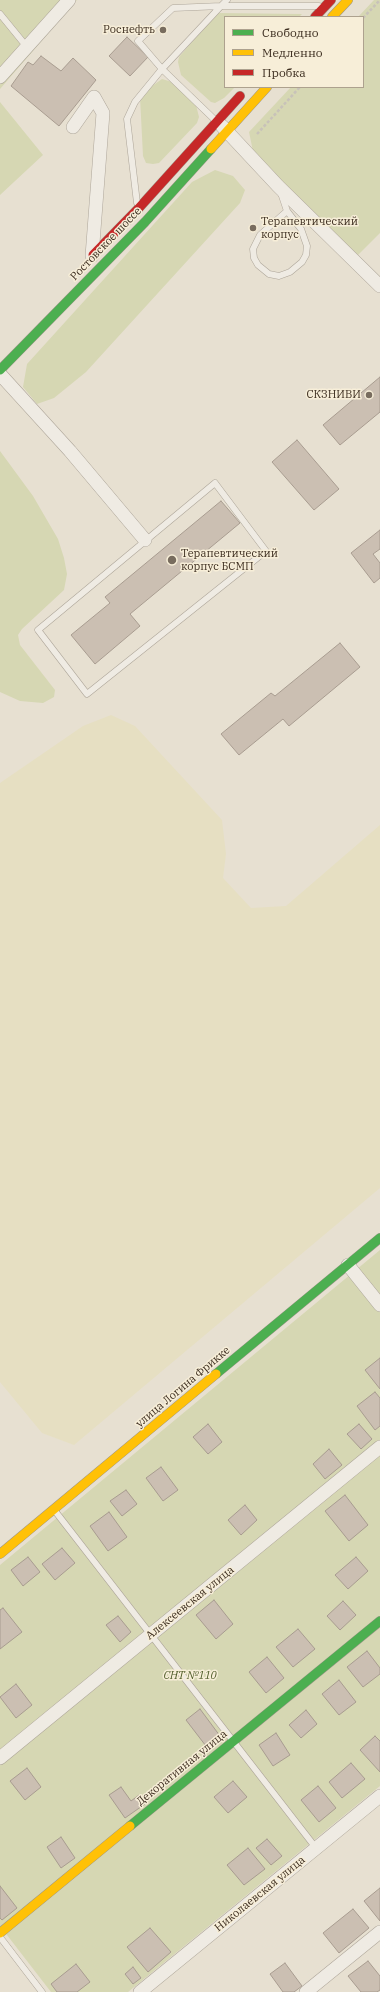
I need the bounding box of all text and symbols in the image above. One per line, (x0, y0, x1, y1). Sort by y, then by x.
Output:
legend (224, 16, 364, 88)
place label: Роснефть (103, 23, 155, 37)
marker: Роснефть (158, 25, 168, 35)
text: Свободно (262, 25, 319, 40)
text: Медленно (262, 45, 323, 60)
text: Пробка (262, 65, 306, 80)
street label: Ростовское шоссе (68, 205, 144, 283)
place label: Терапевтический корпус (261, 215, 358, 241)
marker: Терапевтический корпус (248, 223, 258, 233)
place label: СКЗНИВИ (306, 388, 361, 402)
marker: СКЗНИВИ (364, 390, 374, 400)
place label: Терапевтический корпус БСМП (181, 547, 278, 573)
marker: Терапевтический корпус БСМП (166, 554, 178, 566)
street label: улица Логина Фрикке (133, 1344, 233, 1430)
street label: Алексеевская улица (143, 1563, 237, 1643)
park label: СНТ №110 (164, 1669, 216, 1683)
street label: Декоративная улица (134, 1727, 230, 1809)
street label: Николаевская улица (212, 1853, 308, 1935)

